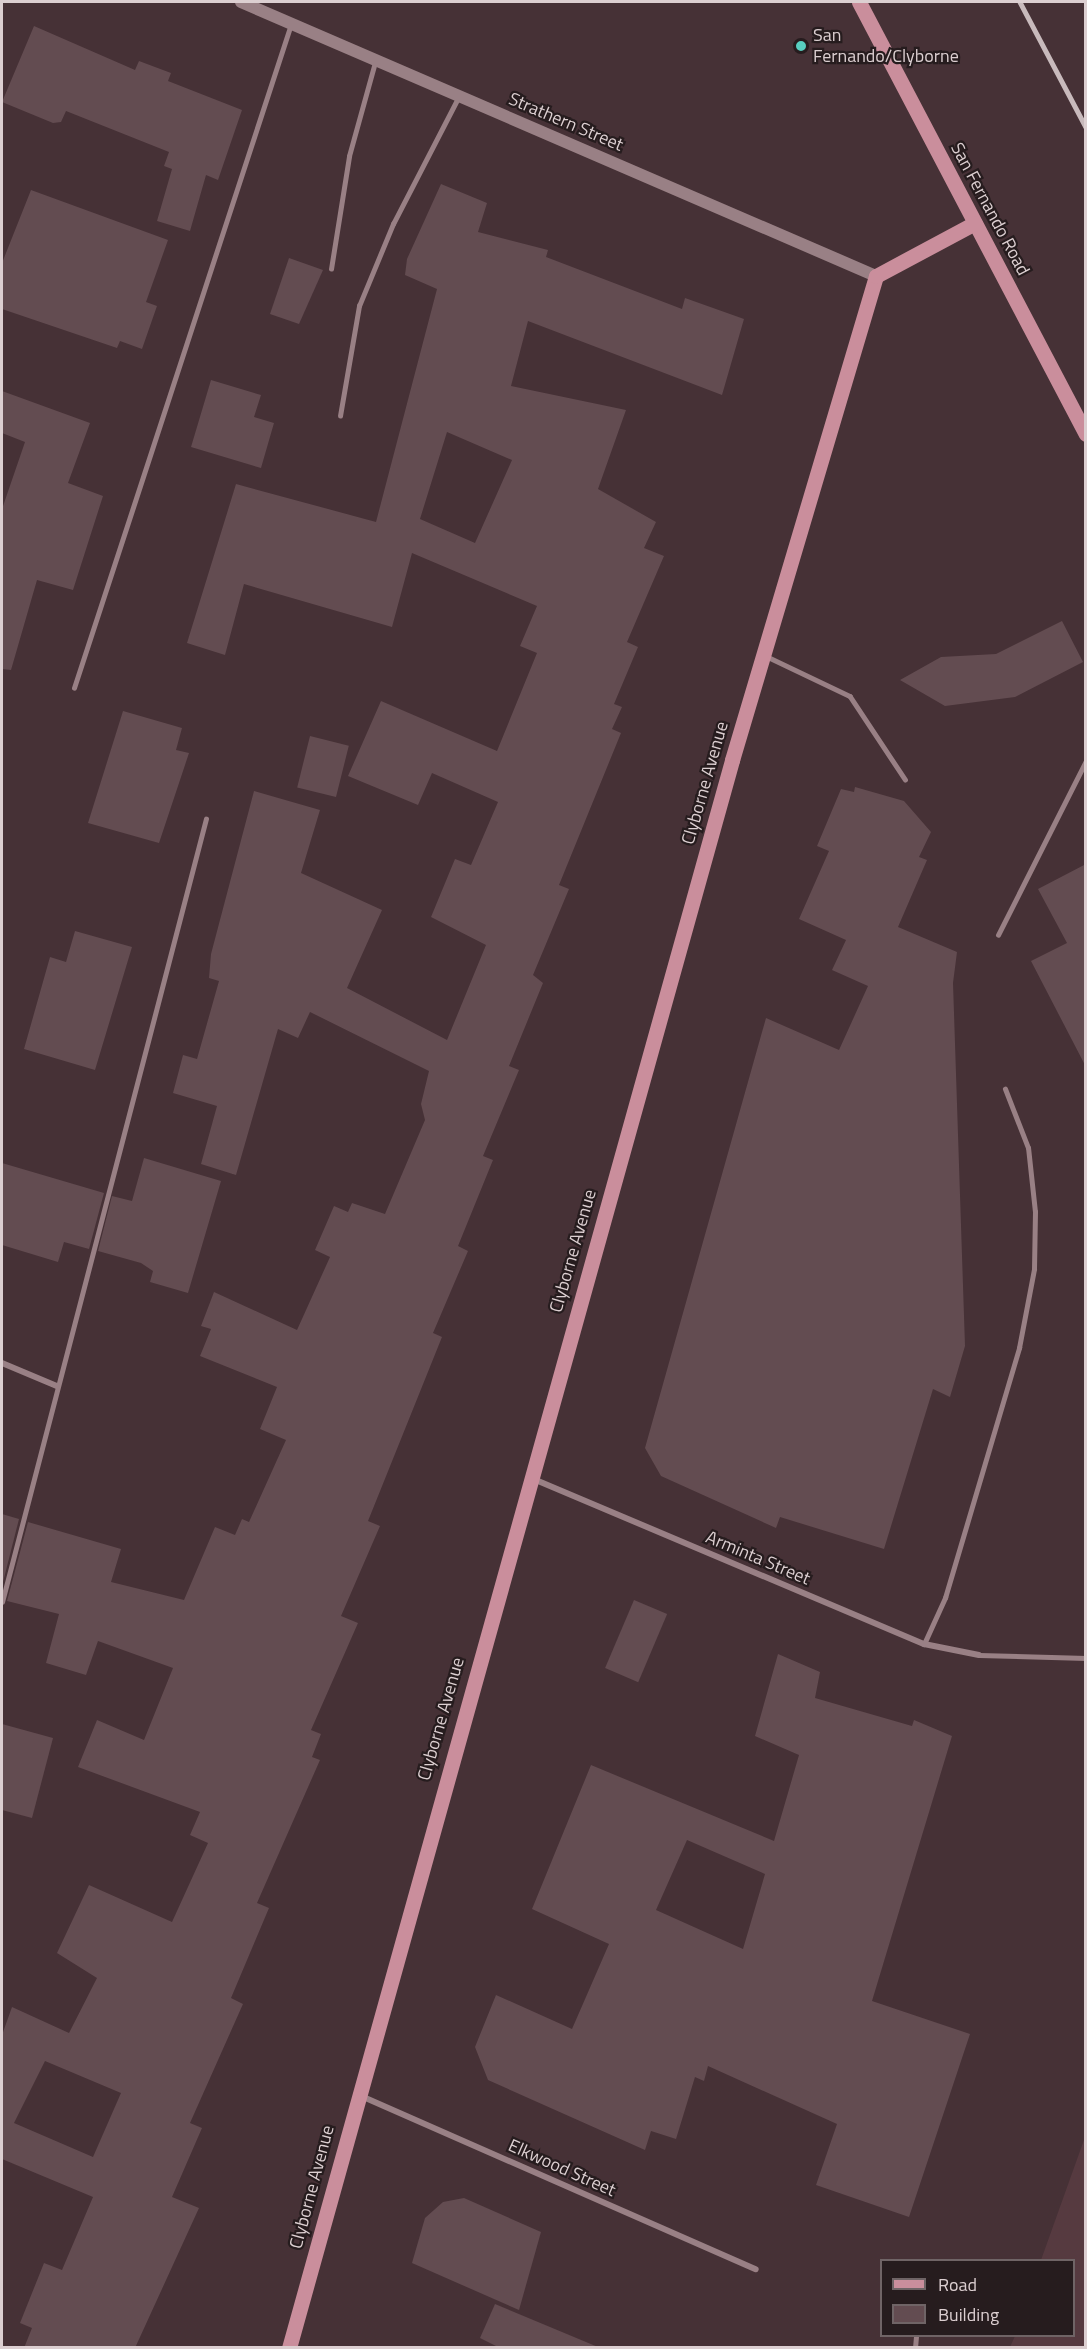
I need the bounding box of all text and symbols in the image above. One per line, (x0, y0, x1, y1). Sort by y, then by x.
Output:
place label: San Fernando/Clyborne (813, 25, 959, 68)
marker: San Fernando/Clyborne (794, 39, 808, 53)
street label: Strathern Street (505, 88, 627, 156)
street label: San Fernando Road (946, 139, 1034, 279)
street label: Clyborne Avenue (677, 719, 733, 847)
street label: Clyborne Avenue (545, 1187, 601, 1315)
street label: Arminta Street (703, 1526, 813, 1590)
street label: Clyborne Avenue (413, 1655, 469, 1783)
street label: Clyborne Avenue (285, 2123, 339, 2251)
street label: Elkwood Street (505, 2135, 619, 2201)
legend (880, 2259, 1075, 2337)
text: Road (938, 2271, 977, 2298)
text: Building (938, 2301, 999, 2328)

